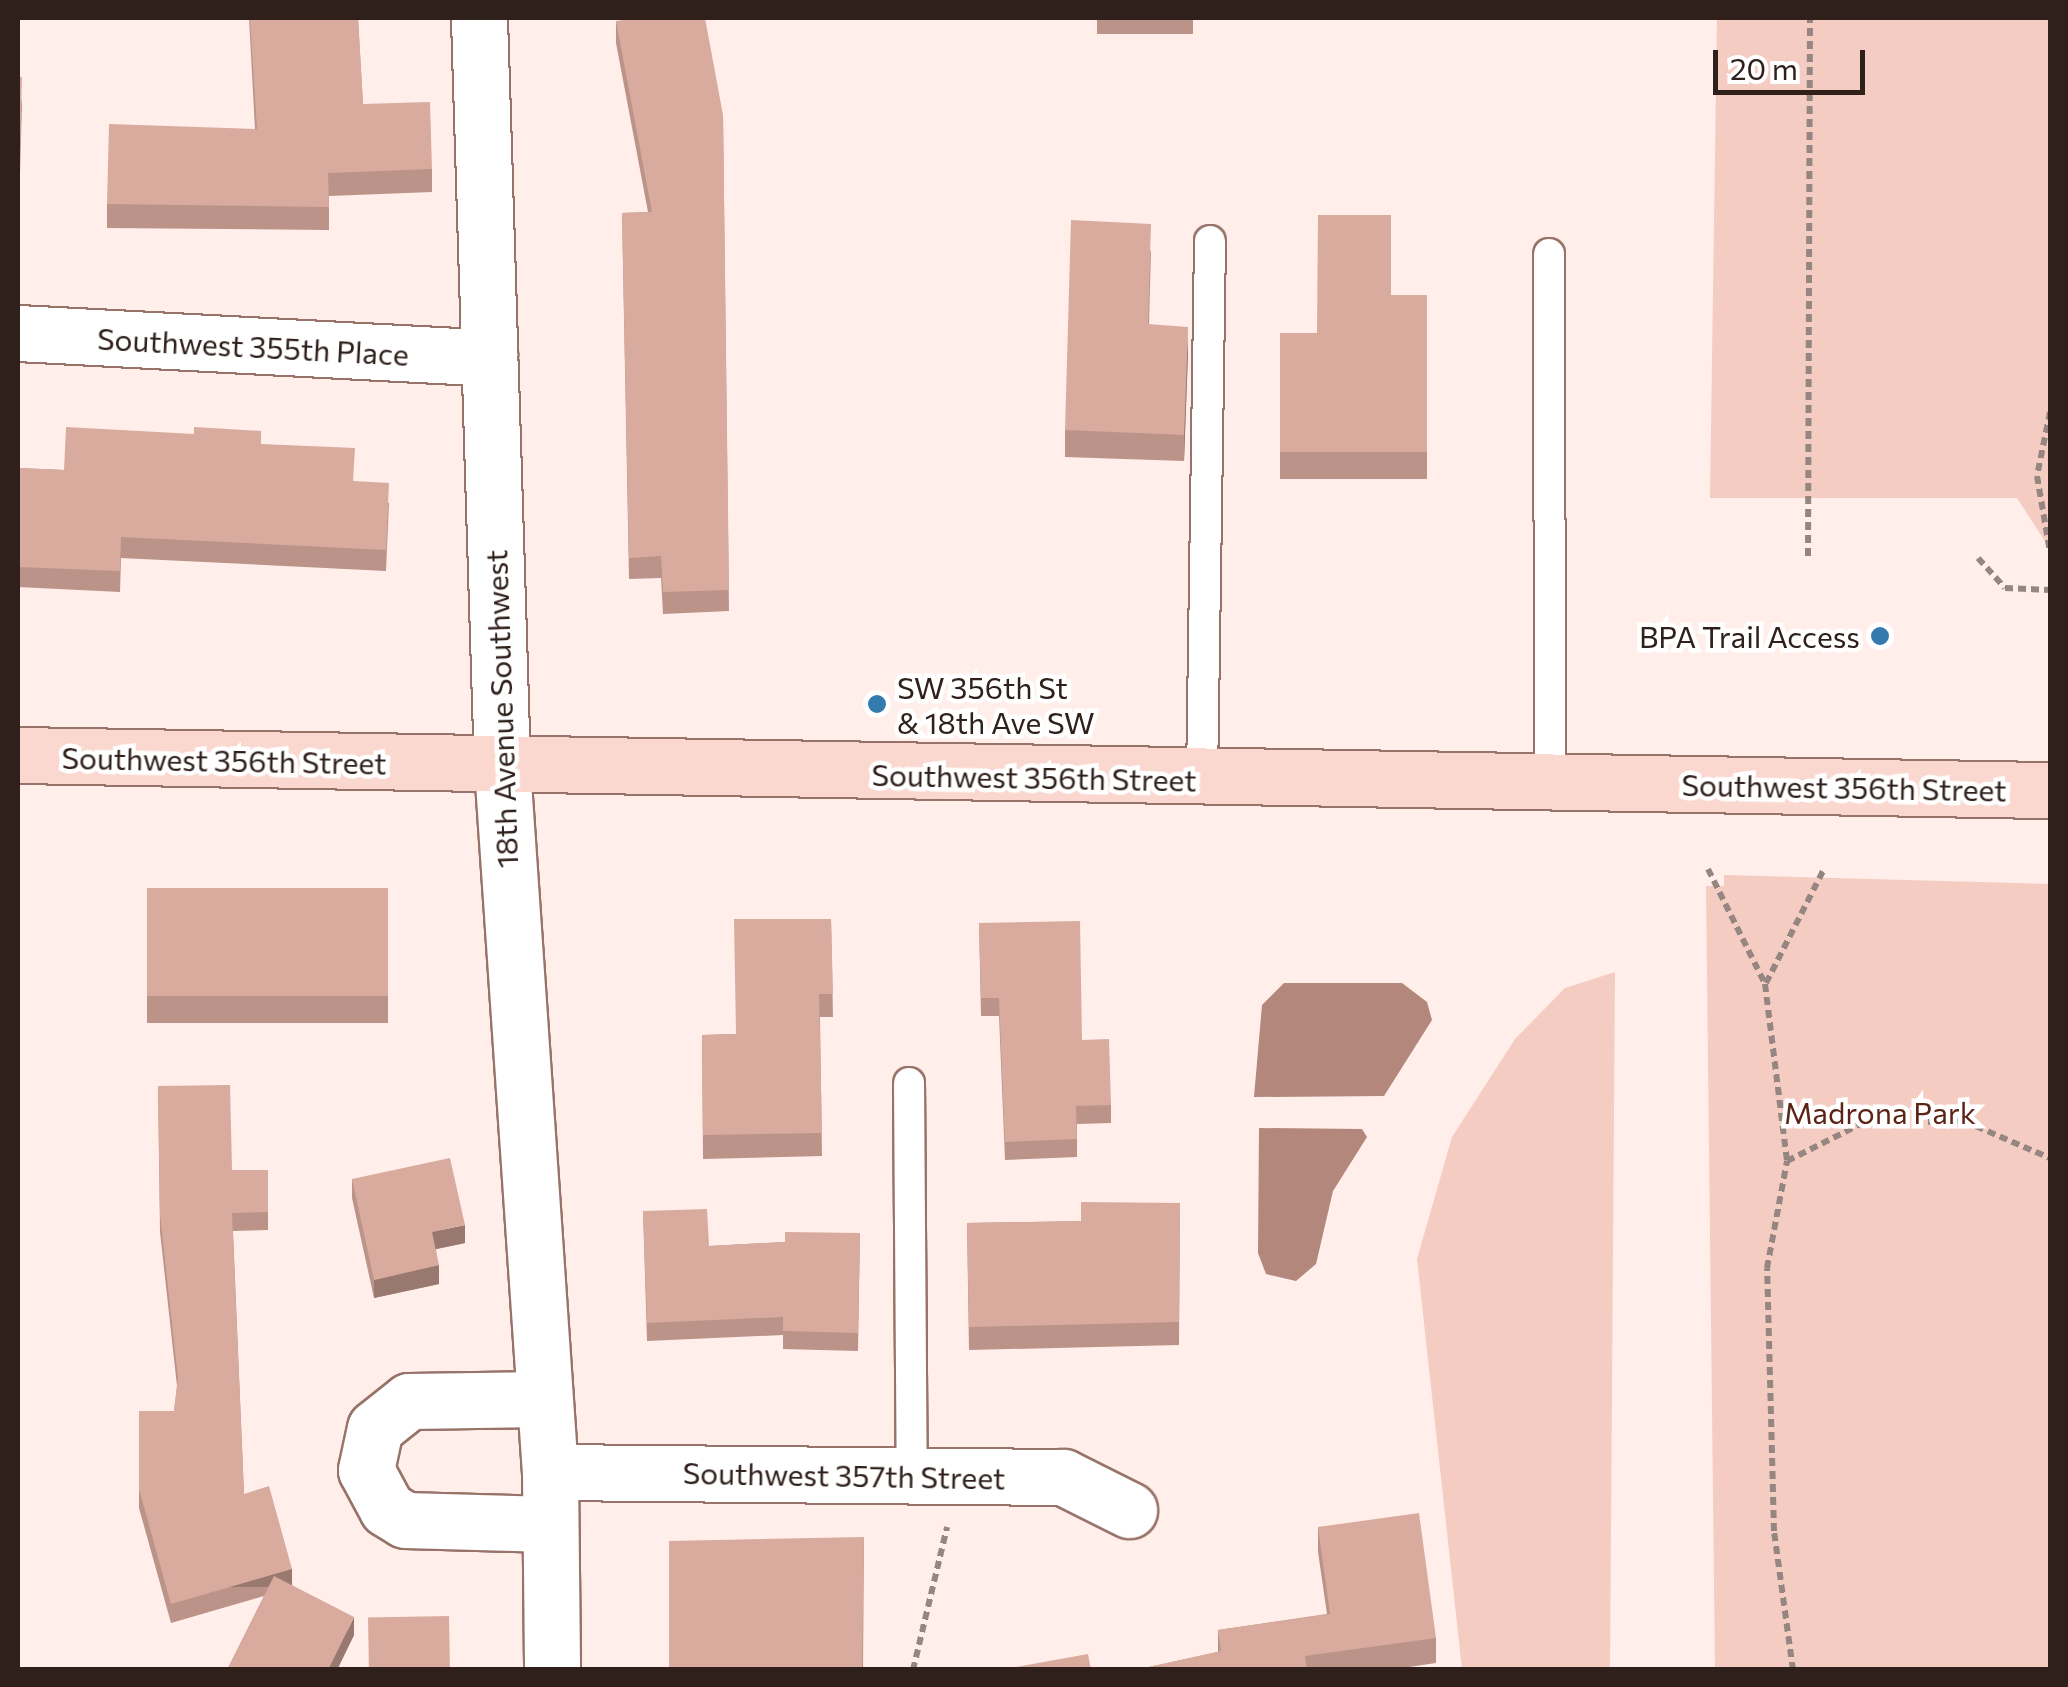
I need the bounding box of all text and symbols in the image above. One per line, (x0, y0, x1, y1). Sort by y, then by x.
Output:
scale bar (1718, 30, 1870, 92)
text: 20 m (1730, 49, 1798, 86)
street label: Southwest 355th Place (96, 320, 410, 372)
street label: 18th Avenue Southwest (477, 549, 525, 869)
place label: BPA Trail Access (1639, 618, 1860, 654)
marker: BPA Trail Access (1869, 625, 1891, 647)
place label: SW 356th St & 18th Ave SW (897, 669, 1095, 740)
marker: SW 356th St & 18th Ave SW (866, 693, 888, 715)
street label: Southwest 356th Street (61, 739, 387, 781)
street label: Southwest 356th Street (871, 756, 1197, 798)
street label: Southwest 356th Street (1681, 766, 2007, 808)
park label: Madrona Park (1784, 1094, 1976, 1130)
street label: Southwest 357th Street (682, 1454, 1006, 1496)

